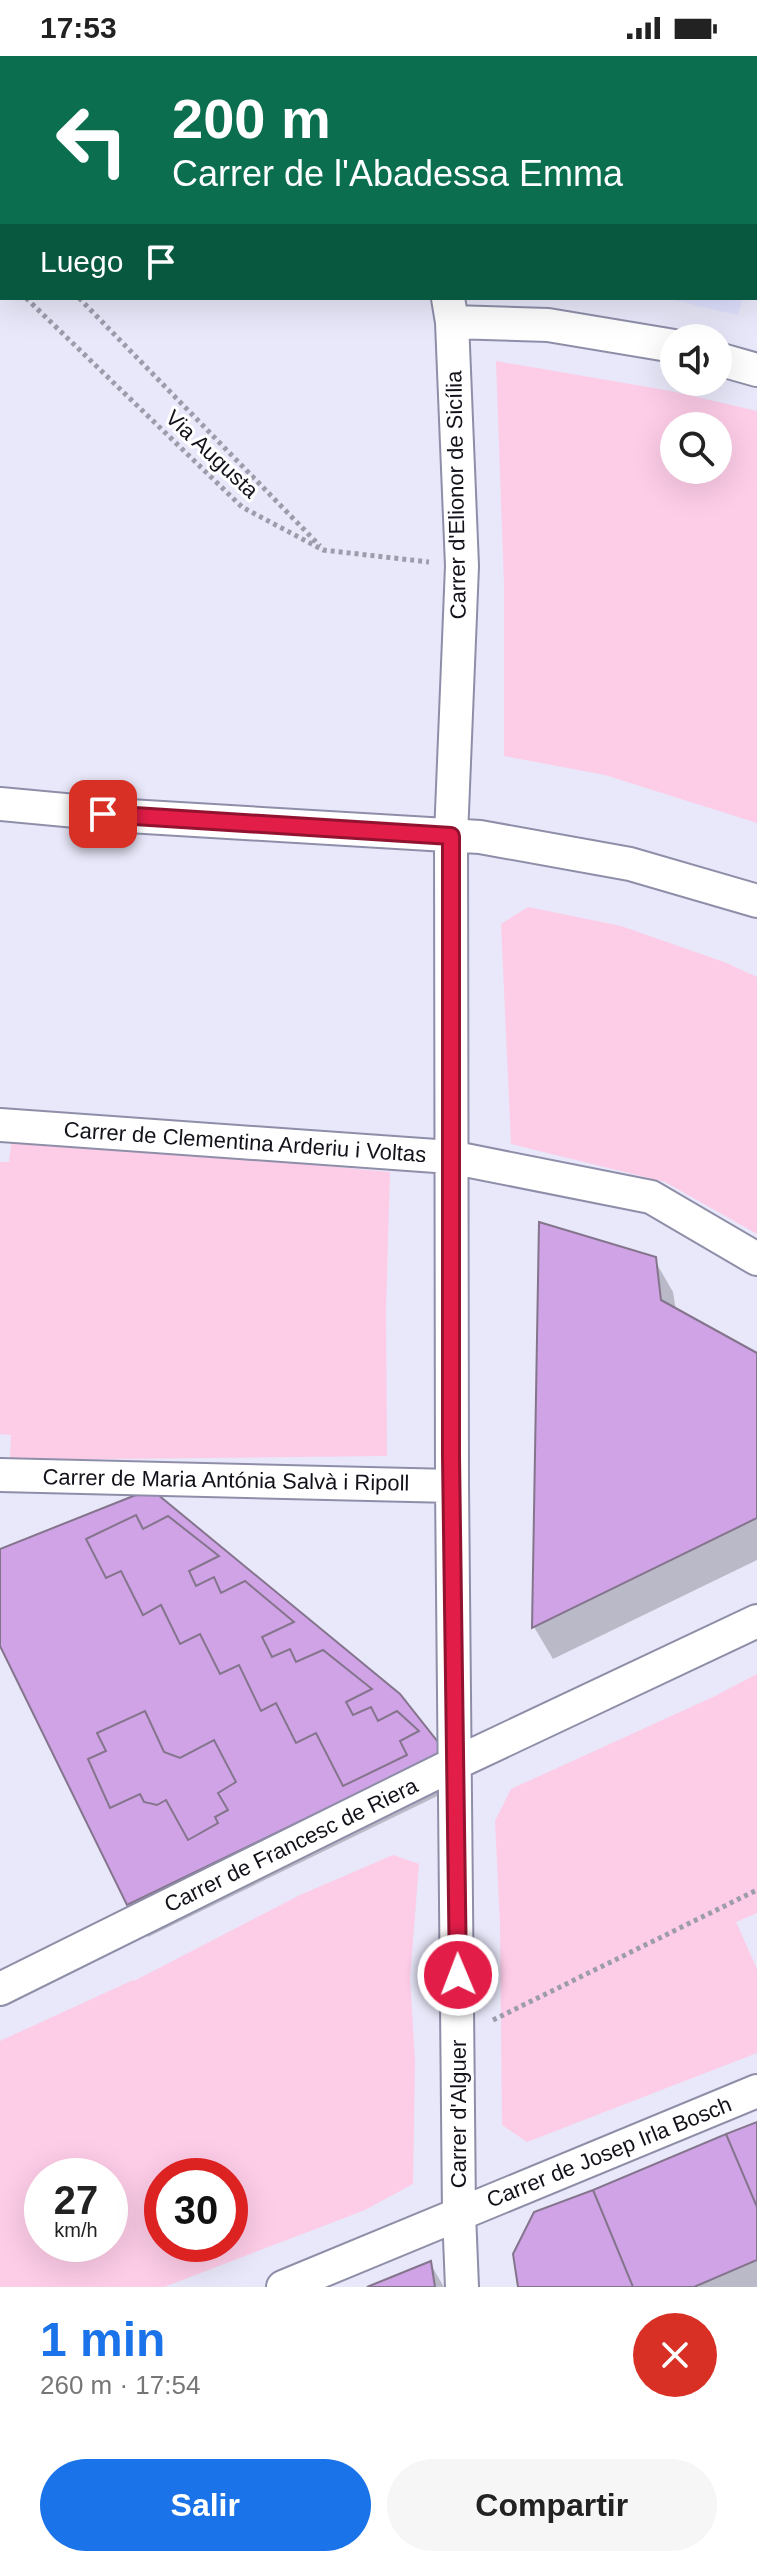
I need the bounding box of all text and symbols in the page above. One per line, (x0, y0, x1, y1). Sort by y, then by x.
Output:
text: 17:53 (40, 11, 117, 44)
text: 200 m (172, 87, 331, 150)
icon: left (40, 88, 144, 192)
text: Carrer de l'Abadessa Emma (172, 153, 623, 194)
icon: arrive (139, 240, 183, 284)
text: Luego (40, 245, 123, 278)
map controls (660, 324, 732, 484)
button: sound (660, 324, 732, 396)
street label: Carrer d'Elionor de Sicília (441, 370, 471, 620)
street label: Via Augusta (161, 405, 264, 504)
button: search (660, 412, 732, 484)
pin (69, 780, 137, 848)
icon: arrive (81, 792, 125, 836)
street label: Carrer de Clementina Arderiu i Voltas (63, 1117, 427, 1167)
street label: Carrer de Maria Antónia Salvà i Ripoll (42, 1464, 410, 1496)
street label: Carrer de Francesc de Riera (160, 1772, 422, 1917)
position arrow (416, 1933, 500, 2017)
street label: Carrer d'Alguer (446, 2040, 471, 2188)
street label: Carrer de Josep Irla Bosch (483, 2091, 735, 2213)
speed limit sign: 30 (144, 2158, 248, 2262)
text: 27 (54, 2178, 98, 2222)
text: km/h (54, 2219, 98, 2241)
text: 1 min (40, 2313, 165, 2366)
button: close (633, 2313, 717, 2397)
text: 260 m · 17:54 (40, 2370, 200, 2400)
button: Salir (40, 2459, 371, 2551)
button: Compartir (387, 2459, 717, 2551)

